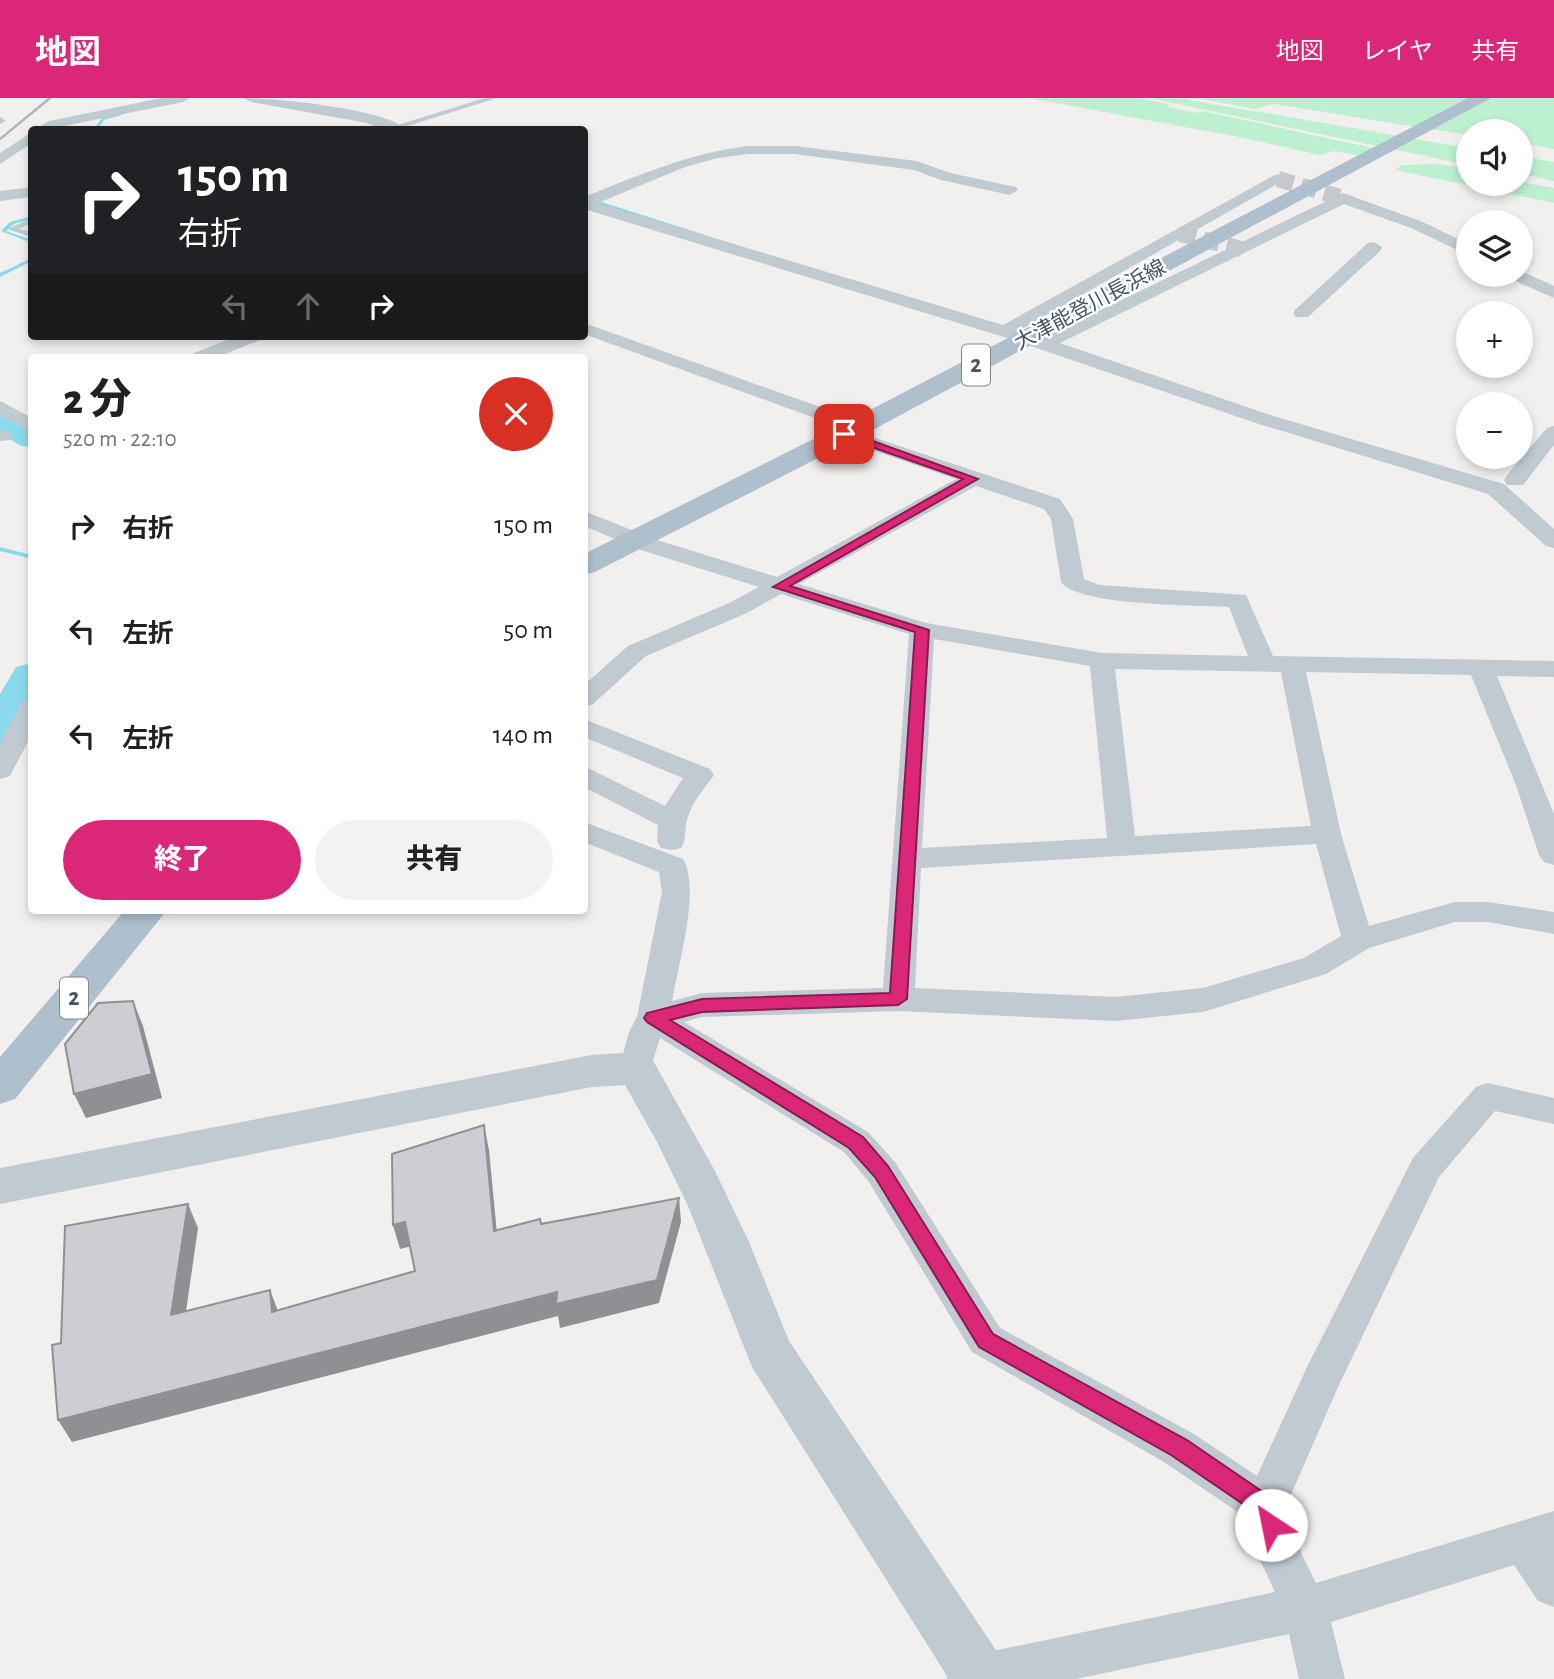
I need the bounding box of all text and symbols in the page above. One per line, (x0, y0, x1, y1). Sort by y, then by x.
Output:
text: 地図 (35, 37, 101, 70)
text: 地図 (1276, 40, 1324, 64)
text: レイヤ (1362, 40, 1433, 64)
text: 共有 (1471, 40, 1519, 64)
map controls (1456, 119, 1533, 469)
button: sound (1456, 119, 1533, 196)
text: 150 m (178, 152, 289, 201)
icon: right (63, 154, 154, 245)
button: layers (1456, 210, 1533, 287)
text: 右折 (178, 218, 242, 250)
street label: 大津能登川長浜線 (1010, 255, 1169, 354)
icon: left (216, 287, 254, 325)
icon: ahead (289, 287, 327, 325)
icon: right (362, 287, 400, 325)
button: + (1456, 301, 1533, 378)
road number: 2 (962, 344, 990, 386)
button: close (479, 377, 553, 451)
text: 2 分 (63, 379, 131, 421)
button: − (1456, 392, 1533, 469)
pin (814, 404, 874, 464)
icon: arrive (825, 415, 863, 453)
text: 520 m · 22:10 (63, 428, 177, 451)
icon: right (63, 507, 101, 545)
text: 150 m (494, 512, 553, 538)
text: 右折 (122, 516, 174, 542)
icon: left (63, 612, 101, 650)
text: 50 m (503, 617, 553, 643)
text: 左折 (122, 621, 174, 647)
icon: left (63, 717, 101, 755)
text: 140 m (493, 722, 553, 748)
text: 左折 (122, 726, 174, 752)
button: 終了 (63, 820, 301, 900)
button: 共有 (315, 820, 553, 900)
road number: 2 (60, 978, 88, 1018)
position arrow (1234, 1488, 1308, 1562)

